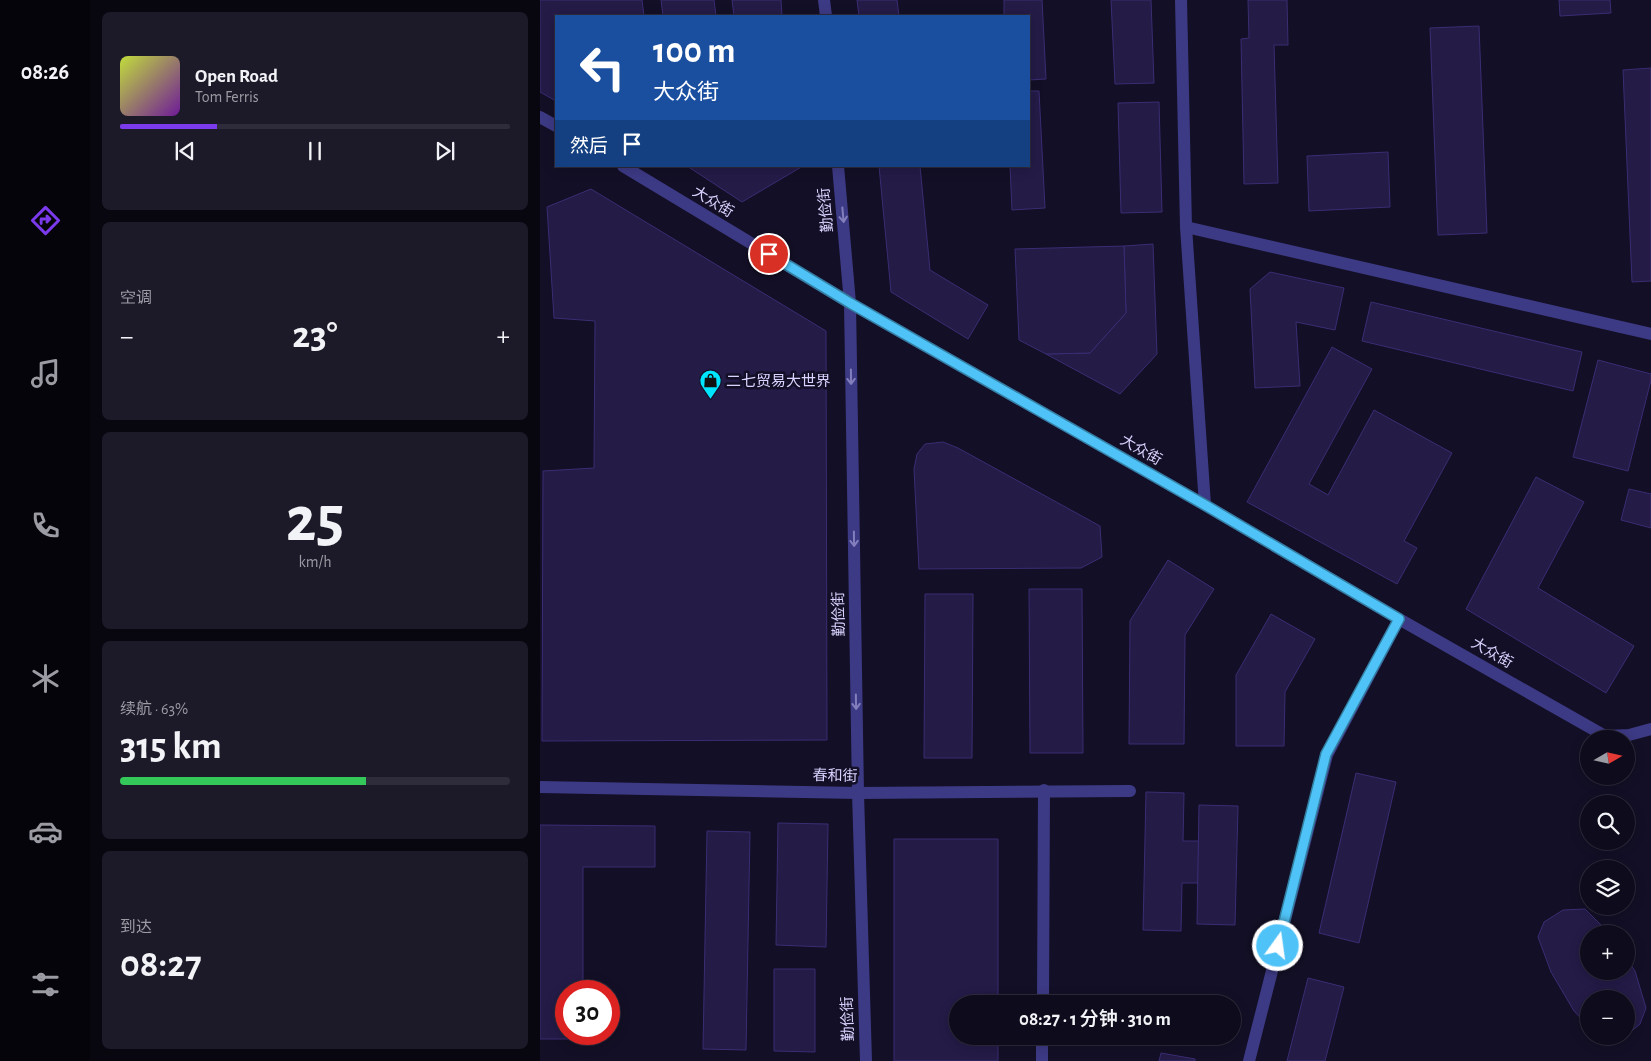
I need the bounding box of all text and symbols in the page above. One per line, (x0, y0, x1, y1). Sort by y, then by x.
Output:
text: 100 m (653, 34, 736, 69)
icon: left (570, 35, 635, 100)
text: 08:26 (21, 61, 69, 83)
text: Open Road (195, 67, 278, 86)
text: 大众街 (653, 81, 719, 103)
text: Tom Ferris (195, 89, 259, 105)
icon: arrive (618, 130, 646, 158)
icon: previous (171, 137, 199, 165)
icon: pause (301, 137, 329, 165)
icon: next (431, 137, 459, 165)
text: 然后 (570, 137, 608, 156)
street label: 大众街 (690, 183, 737, 220)
street label: 勤俭街 (816, 187, 835, 233)
icon: directions (28, 203, 63, 238)
one-way arrow (838, 207, 847, 223)
pin (748, 233, 790, 275)
icon: arrive (755, 240, 783, 268)
text: 空调 (120, 290, 152, 306)
text: 23° (292, 317, 338, 355)
text: − (120, 323, 133, 351)
text: + (497, 323, 510, 351)
icon: music (28, 356, 63, 391)
one-way arrow (846, 368, 856, 385)
shop icon: 二七贸易大世界 (698, 369, 722, 400)
place label: 二七贸易大世界 (726, 373, 831, 389)
street label: 大众街 (1118, 431, 1165, 468)
text: 25 (286, 488, 344, 553)
icon: phone (28, 508, 63, 543)
one-way arrow (849, 531, 859, 547)
text: km/h (298, 554, 332, 570)
street label: 勤俭街 (830, 591, 847, 637)
street label: 大众街 (1469, 634, 1516, 671)
icon: climate (28, 661, 63, 696)
one-way arrow (851, 694, 861, 710)
text: 续航 · 63% (120, 701, 188, 717)
text: 315 km (120, 728, 222, 766)
north arrow (1580, 730, 1635, 785)
map controls (1580, 730, 1635, 1045)
street label: 春和街 (812, 767, 858, 784)
button: search (1580, 795, 1635, 850)
icon: car (28, 814, 63, 849)
button: layers (1580, 860, 1635, 915)
text: 到达 (120, 919, 152, 935)
position arrow (1251, 919, 1303, 971)
button: + (1580, 925, 1635, 980)
text: 08:27 (120, 946, 202, 984)
icon: filters (28, 967, 63, 1002)
speed limit sign: 30 (555, 980, 620, 1045)
button: − (1580, 990, 1635, 1045)
street label: 勤俭街 (839, 996, 856, 1042)
text: 08:27 · 1 分钟 · 310 m (1019, 1010, 1171, 1029)

